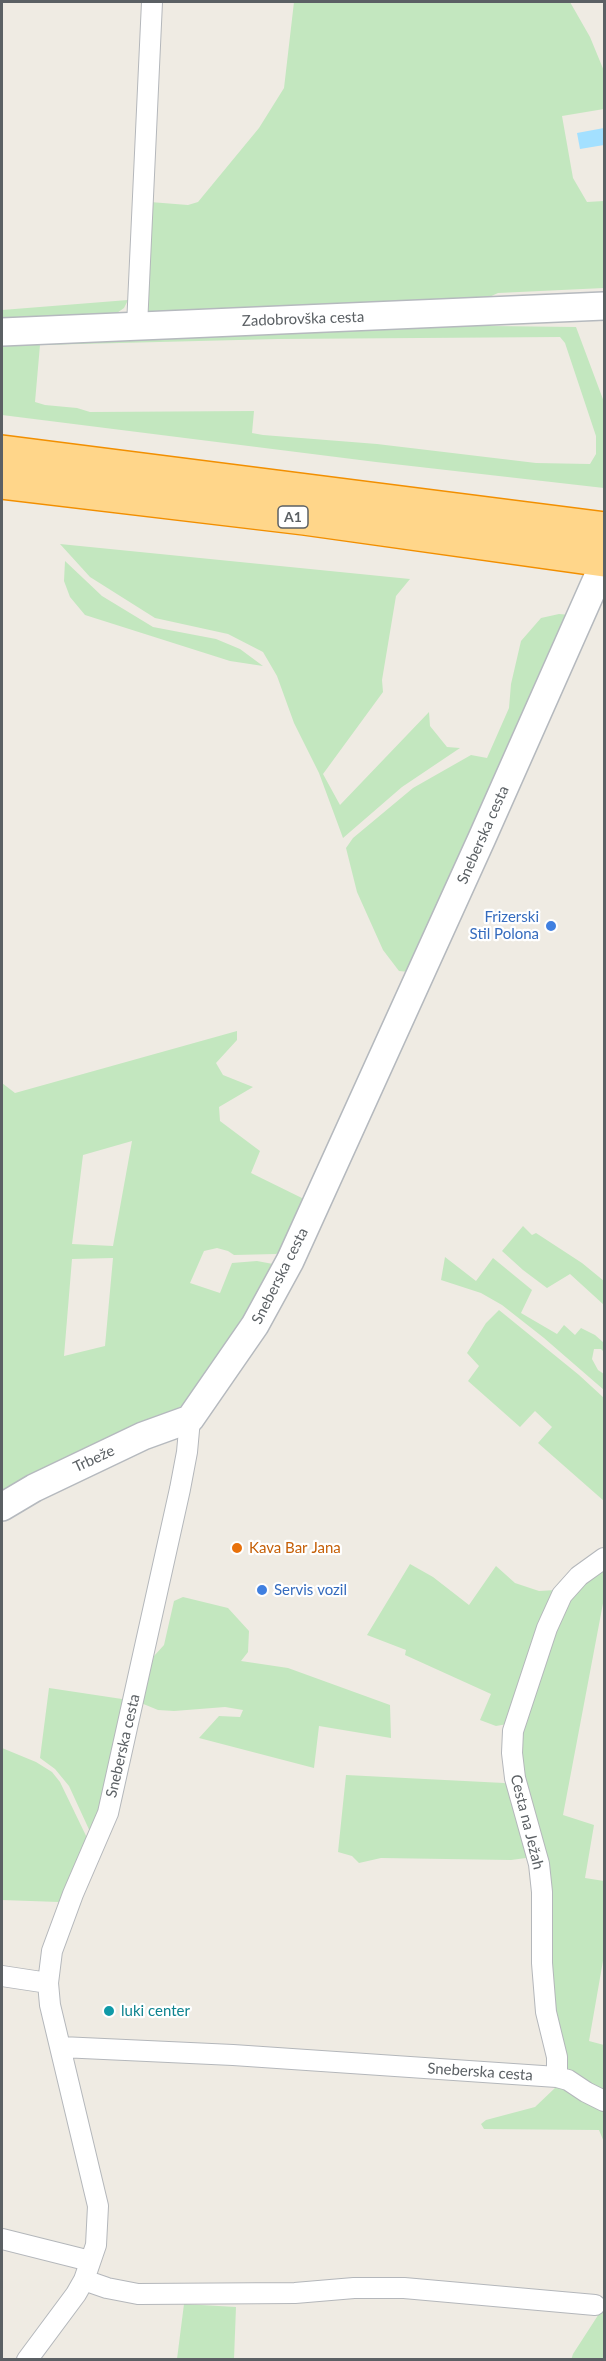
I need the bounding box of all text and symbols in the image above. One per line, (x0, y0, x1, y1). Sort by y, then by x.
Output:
street label: Zadobrovška cesta (241, 308, 365, 330)
road number: A1 (278, 506, 308, 528)
street label: Sneberska cesta (453, 783, 513, 887)
place label: Frizerski Stil Polona (470, 908, 539, 943)
marker: Frizerski Stil Polona (544, 919, 558, 933)
street label: Sneberska cesta (248, 1225, 312, 1327)
street label: Trbeže (70, 1442, 118, 1476)
place label: Kava Bar Jana (249, 1539, 341, 1557)
marker: Kava Bar Jana (230, 1541, 244, 1555)
place label: Servis vozil (274, 1581, 347, 1599)
marker: Servis vozil (255, 1583, 269, 1597)
street label: Sneberska cesta (102, 1692, 144, 1800)
street label: Cesta na Ježah (507, 1773, 547, 1871)
place label: luki center (121, 2002, 190, 2020)
marker: luki center (102, 2004, 116, 2018)
street label: Sneberska cesta (427, 2059, 533, 2085)

